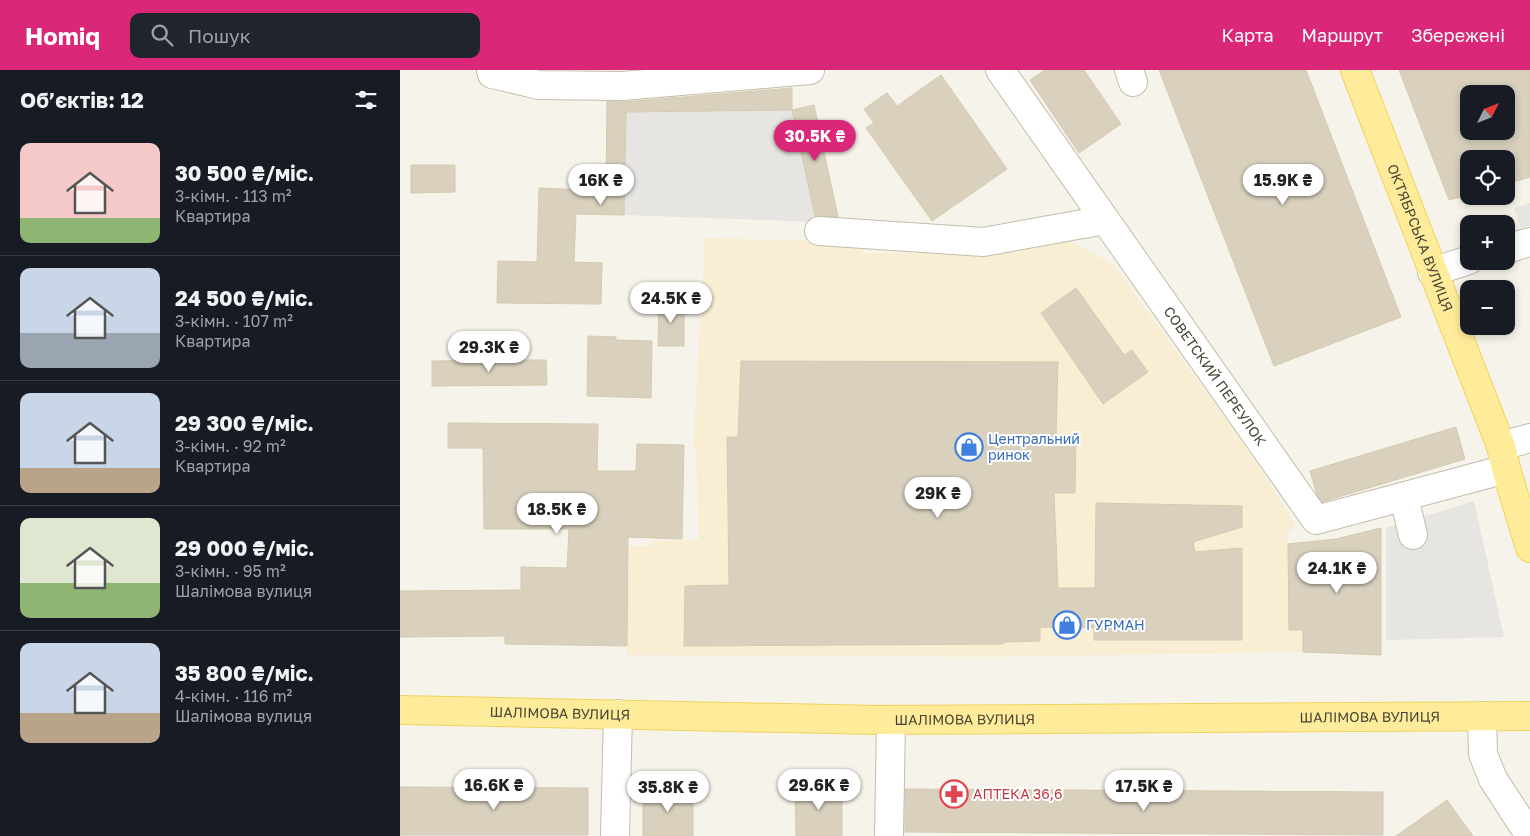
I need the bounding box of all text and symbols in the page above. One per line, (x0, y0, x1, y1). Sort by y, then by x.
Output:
search box (130, 13, 480, 58)
text: Homiq (25, 21, 100, 50)
icon: search (148, 21, 176, 49)
text: Пошук (188, 24, 251, 47)
text: Карта (1221, 24, 1274, 46)
text: Маршрут (1302, 24, 1383, 46)
text: Збережені (1411, 24, 1505, 46)
north arrow (1460, 85, 1515, 140)
map controls (1460, 85, 1515, 335)
icon: filters (352, 86, 380, 114)
text: Об’єктів: 12 (20, 87, 144, 113)
pin: 30.5K ₴ (769, 119, 861, 162)
text: 30.5K ₴ (785, 126, 845, 146)
button: locate (1460, 150, 1515, 205)
text: 30 500 ₴/міс. (175, 160, 314, 186)
street label: ОКТЯБРСЬКА ВУЛИЦЯ (1384, 161, 1457, 314)
icon: home (60, 163, 120, 223)
pin: 16K ₴ (566, 164, 636, 206)
pin: 15.9K ₴ (1237, 164, 1329, 206)
text: 16K ₴ (579, 170, 623, 190)
text: 15.9K ₴ (1254, 170, 1312, 190)
text: 3-кімн. · 113 m² (175, 186, 292, 206)
text: Квартира (175, 206, 250, 226)
button: + (1460, 215, 1515, 270)
button: − (1460, 280, 1515, 335)
pin: 24.5K ₴ (625, 282, 717, 324)
text: 24 500 ₴/міс. (175, 285, 314, 311)
icon: home (60, 288, 120, 348)
text: 24.5K ₴ (641, 288, 701, 308)
street label: СОВЕТСКИЙ ПЕРЕУЛОК (1161, 303, 1270, 449)
text: 3-кімн. · 107 m² (175, 311, 293, 331)
pin: 29.3K ₴ (443, 330, 535, 373)
text: Квартира (175, 331, 250, 351)
text: 29.3K ₴ (459, 337, 519, 357)
text: 29 300 ₴/міс. (175, 410, 314, 436)
icon: home (60, 413, 120, 473)
place label: Центральний ринок (988, 430, 1080, 463)
shop icon: Центральний ринок (954, 432, 984, 462)
text: 3-кімн. · 92 m² (175, 436, 286, 456)
text: Квартира (175, 456, 250, 476)
pin: 29K ₴ (903, 476, 973, 519)
text: 29K ₴ (915, 483, 961, 503)
pin: 18.5K ₴ (511, 492, 603, 535)
text: 18.5K ₴ (528, 499, 586, 519)
text: 29 000 ₴/міс. (175, 535, 315, 561)
icon: home (60, 538, 120, 598)
pin: 24.1K ₴ (1291, 552, 1383, 594)
text: 24.1K ₴ (1308, 558, 1366, 578)
text: 3-кімн. · 95 m² (175, 561, 286, 581)
text: Шалімова вулиця (175, 581, 312, 601)
shop icon: ГУРМАН (1052, 610, 1082, 640)
place label: ГУРМАН (1086, 616, 1145, 633)
text: 35 800 ₴/міс. (175, 660, 314, 686)
icon: home (60, 663, 120, 723)
text: 4-кімн. · 116 m² (175, 686, 292, 706)
street label: ШАЛІМОВА ВУЛИЦЯ (490, 703, 630, 723)
text: Шалімова вулиця (175, 706, 312, 726)
street label: ШАЛІМОВА ВУЛИЦЯ (1300, 708, 1440, 725)
street label: ШАЛІМОВА ВУЛИЦЯ (895, 710, 1035, 728)
pin: 16.6K ₴ (448, 768, 540, 811)
pin: 29.6K ₴ (773, 768, 865, 811)
pin: 35.8K ₴ (622, 770, 714, 813)
pin: 17.5K ₴ (1098, 770, 1190, 812)
text: 16.6K ₴ (464, 775, 524, 795)
text: 29.6K ₴ (789, 775, 849, 795)
text: 17.5K ₴ (1115, 776, 1173, 796)
text: 35.8K ₴ (638, 777, 698, 797)
pharmacy icon: АПТЕКА 36,6 (939, 779, 969, 809)
place label: АПТЕКА 36,6 (973, 785, 1062, 802)

